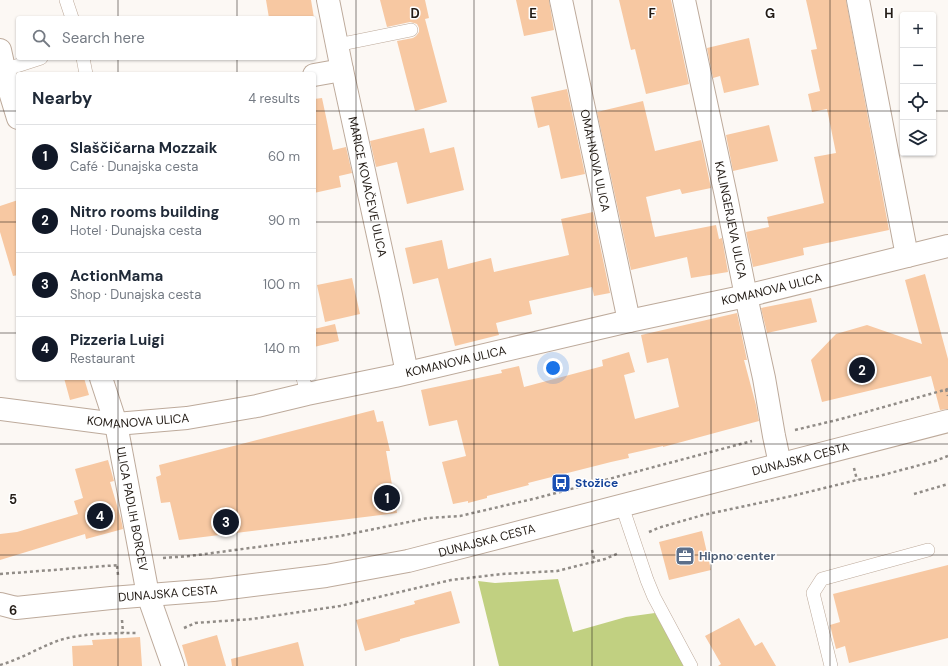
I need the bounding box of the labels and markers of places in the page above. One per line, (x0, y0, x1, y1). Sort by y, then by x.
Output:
pin: 2 (849, 355, 875, 385)
bus stop icon: Stožice (550, 472, 572, 494)
place label: Stožice (575, 475, 618, 491)
pin: 1 (374, 483, 400, 513)
pin: 4 (87, 501, 113, 531)
pin: 3 (213, 507, 239, 537)
office icon: Hipno center (674, 545, 696, 567)
place label: Hipno center (699, 548, 775, 564)

